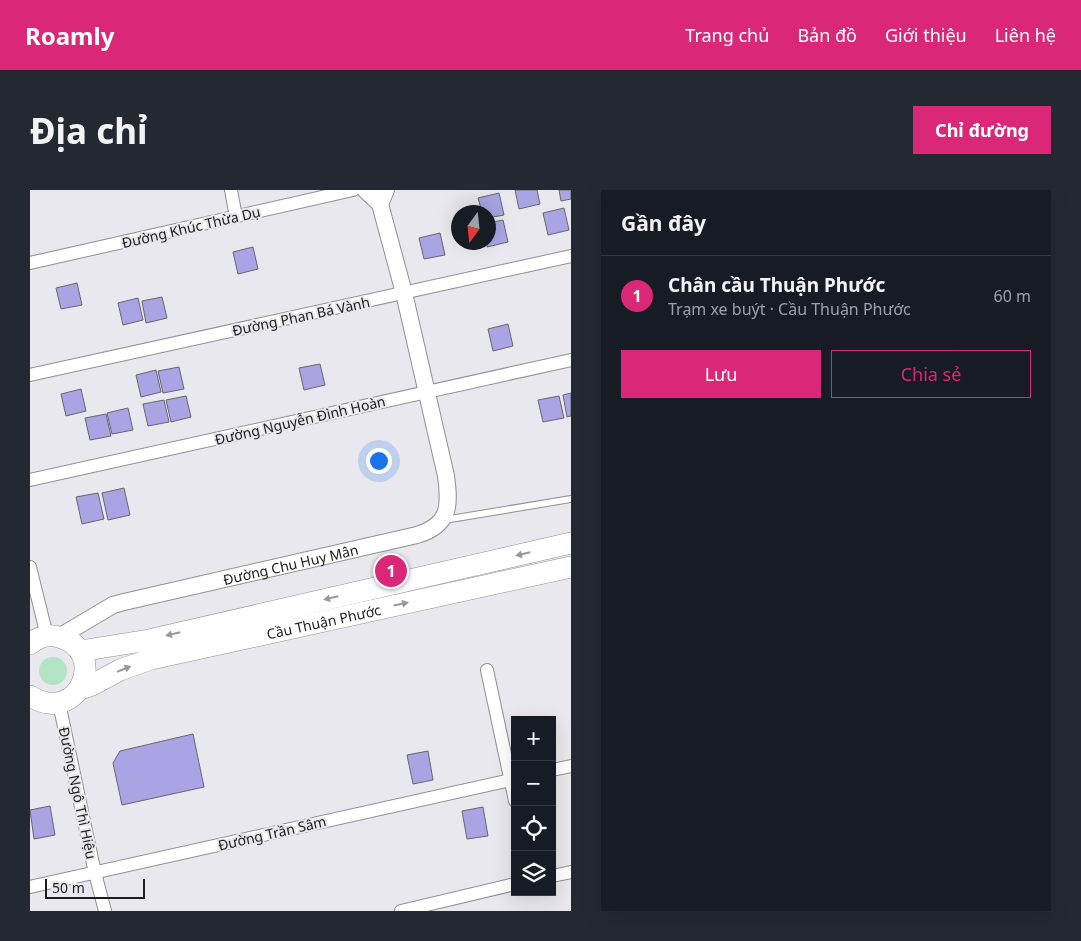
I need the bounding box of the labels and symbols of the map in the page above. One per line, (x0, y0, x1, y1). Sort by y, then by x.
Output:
street label: Đường Khúc Thừa Dụ (120, 202, 262, 252)
north arrow (451, 205, 496, 250)
street label: Đường Phan Bá Vành (230, 292, 372, 340)
street label: Đường Nguyễn Đình Hoàn (213, 391, 387, 449)
your location (366, 448, 392, 474)
street label: Đường Chu Huy Mân (221, 539, 360, 589)
one-way arrow (516, 550, 531, 558)
pin: 1 (375, 552, 407, 590)
one-way arrow (323, 594, 339, 602)
street label: Cầu Thuận Phước (265, 599, 383, 643)
one-way arrow (394, 600, 409, 608)
one-way arrow (165, 630, 180, 638)
one-way arrow (117, 665, 132, 673)
street label: Đường Ngô Thì Hiệu (55, 725, 101, 861)
street label: Đường Trần Sâm (216, 811, 328, 855)
scale bar (45, 876, 145, 899)

